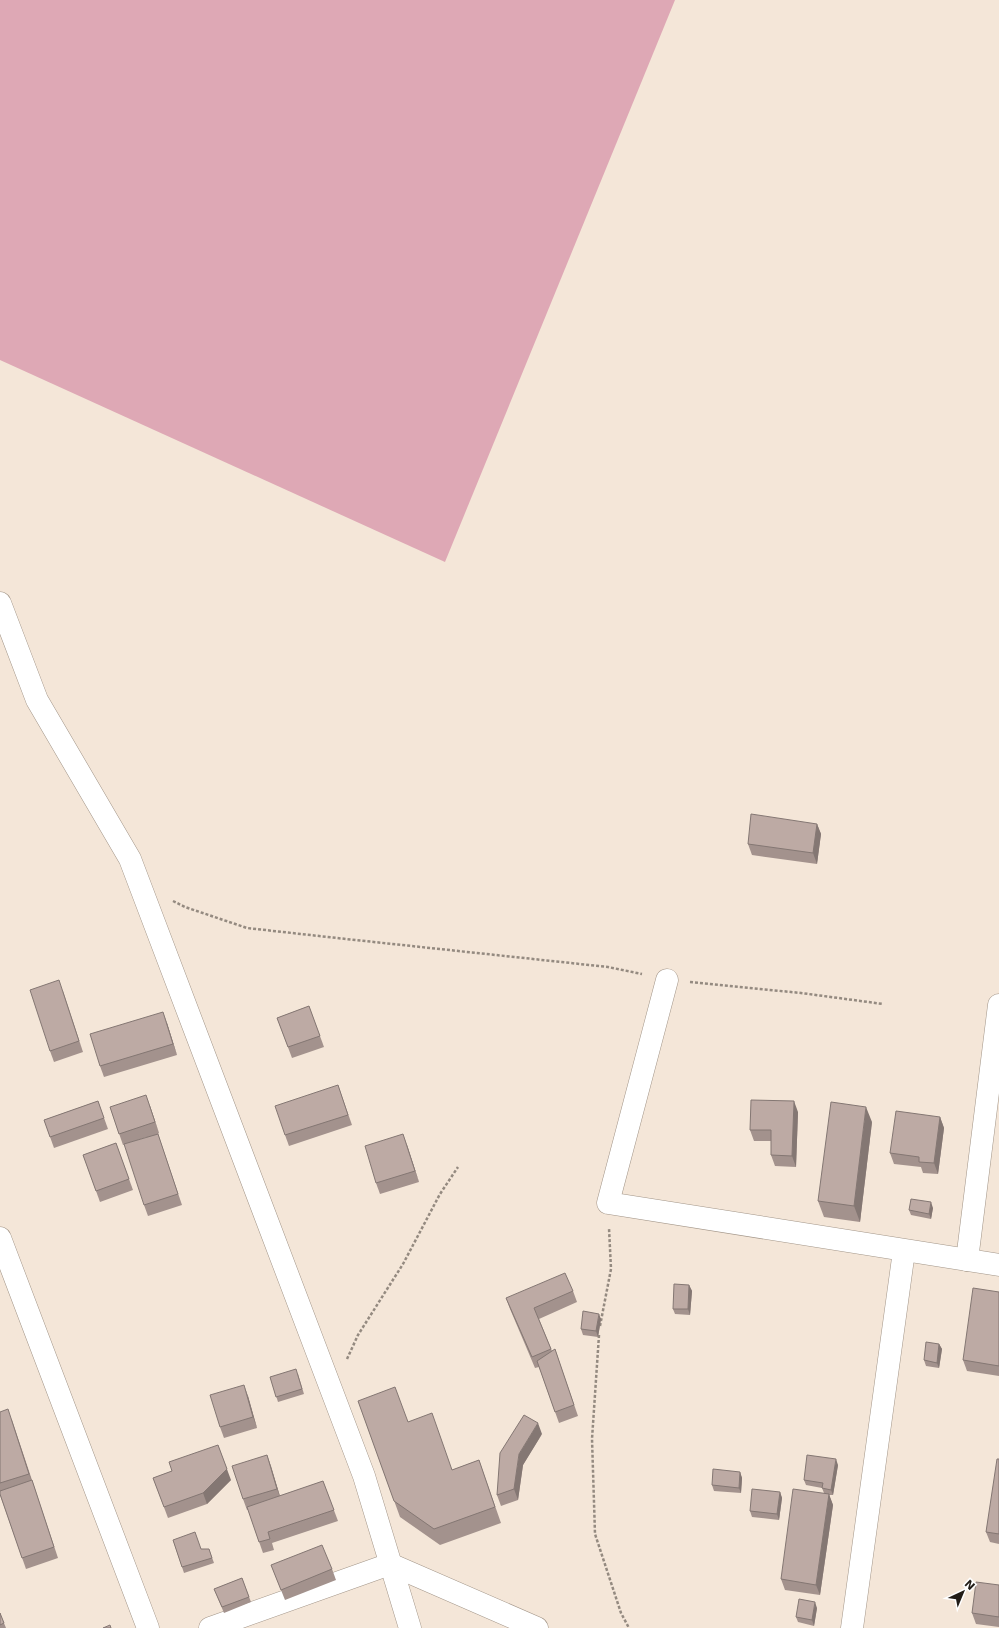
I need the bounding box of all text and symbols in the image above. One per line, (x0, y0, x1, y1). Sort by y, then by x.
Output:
north arrow (943, 1572, 983, 1612)
text: N (962, 1577, 977, 1593)

